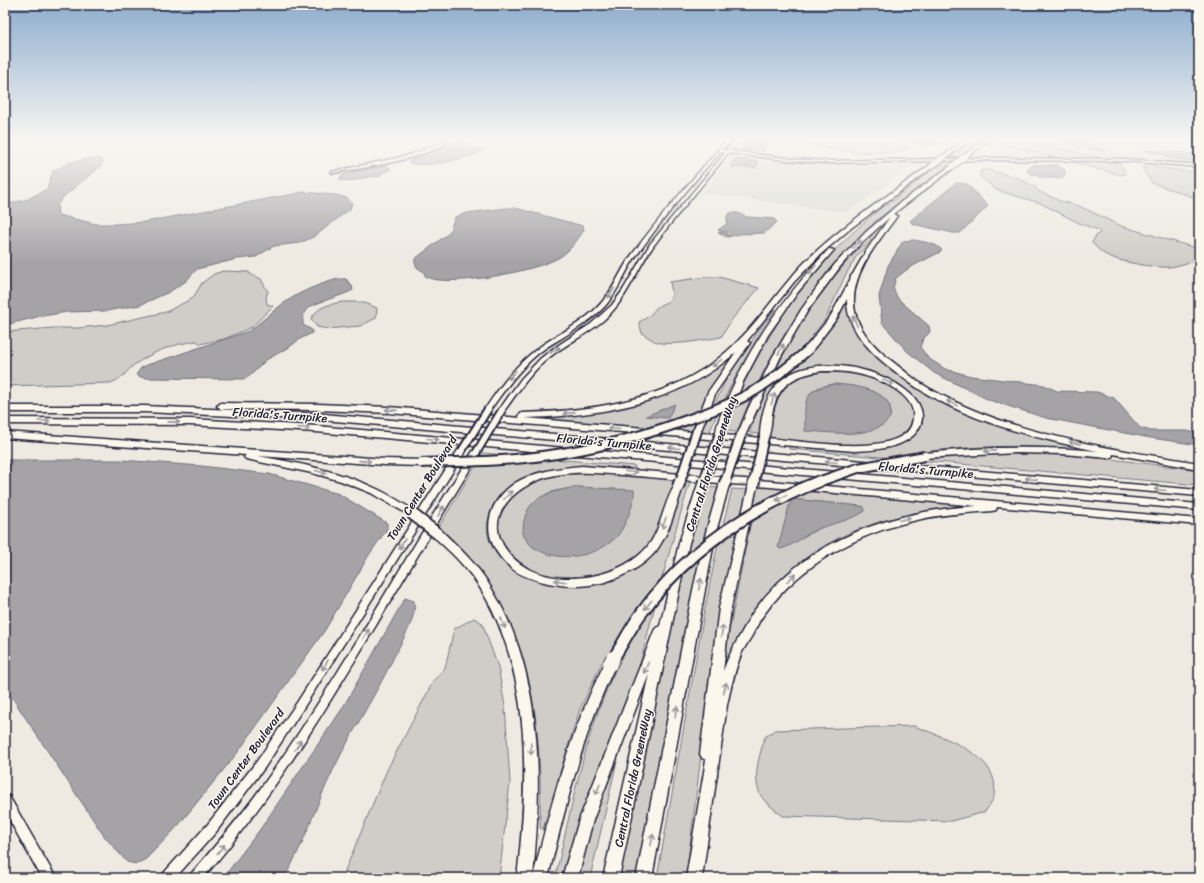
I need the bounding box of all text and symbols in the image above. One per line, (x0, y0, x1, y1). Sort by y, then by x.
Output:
one-way arrow (852, 239, 862, 249)
one-way arrow (808, 265, 817, 276)
one-way arrow (607, 287, 615, 298)
one-way arrow (850, 315, 858, 327)
one-way arrow (777, 343, 785, 355)
one-way arrow (550, 346, 561, 354)
one-way arrow (712, 359, 723, 367)
one-way arrow (508, 370, 517, 380)
one-way arrow (882, 379, 894, 386)
street label: Central Florida GreeneWay (679, 393, 744, 535)
one-way arrow (769, 394, 777, 406)
one-way arrow (946, 399, 958, 406)
street label: Florida's Turnpike (232, 401, 328, 429)
one-way arrow (385, 407, 398, 414)
one-way arrow (563, 409, 576, 417)
one-way arrow (37, 417, 50, 425)
one-way arrow (167, 418, 180, 426)
one-way arrow (297, 425, 310, 432)
one-way arrow (608, 425, 621, 433)
street label: Florida's Turnpike (556, 427, 653, 457)
street label: Town Center Boulevard (381, 430, 464, 545)
one-way arrow (426, 436, 439, 443)
one-way arrow (1069, 439, 1082, 447)
one-way arrow (668, 444, 681, 452)
one-way arrow (984, 447, 997, 455)
street label: Florida's Turnpike (878, 455, 975, 485)
one-way arrow (358, 457, 371, 464)
one-way arrow (825, 458, 838, 465)
one-way arrow (314, 469, 327, 476)
one-way arrow (624, 469, 637, 476)
one-way arrow (1025, 475, 1038, 482)
one-way arrow (1154, 486, 1167, 493)
one-way arrow (503, 490, 513, 500)
one-way arrow (775, 495, 787, 502)
one-way arrow (437, 505, 445, 517)
one-way arrow (898, 515, 911, 523)
one-way arrow (660, 517, 668, 529)
one-way arrow (398, 538, 406, 550)
one-way arrow (786, 573, 796, 583)
one-way arrow (554, 577, 567, 585)
one-way arrow (696, 578, 704, 591)
one-way arrow (644, 599, 653, 610)
one-way arrow (500, 616, 508, 628)
one-way arrow (718, 625, 726, 638)
one-way arrow (363, 628, 371, 640)
one-way arrow (321, 659, 329, 671)
one-way arrow (641, 661, 649, 673)
one-way arrow (722, 681, 730, 694)
street label: Town Center Boulevard (202, 703, 291, 814)
street label: Central Florida GreeneWay (608, 706, 659, 849)
one-way arrow (672, 706, 680, 719)
one-way arrow (295, 739, 303, 751)
one-way arrow (527, 742, 535, 755)
one-way arrow (594, 782, 602, 794)
one-way arrow (648, 834, 656, 847)
one-way arrow (216, 843, 225, 854)

